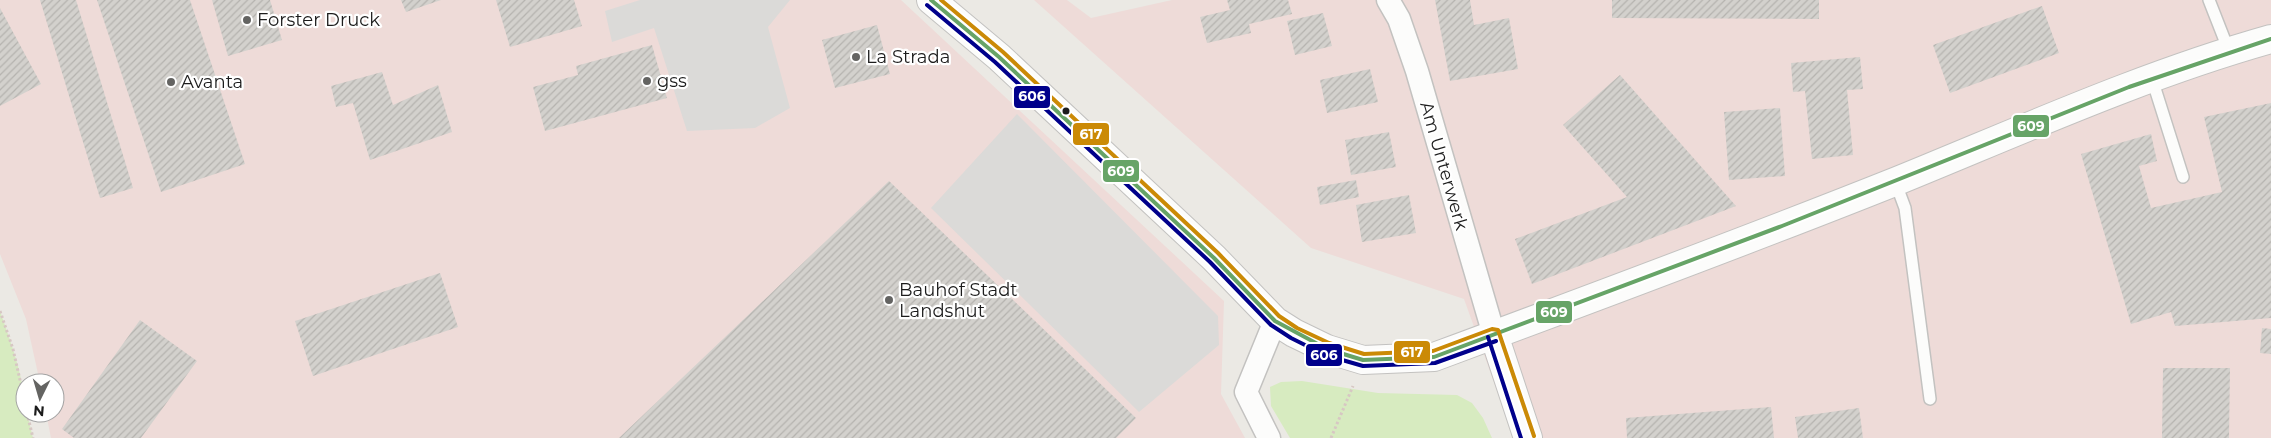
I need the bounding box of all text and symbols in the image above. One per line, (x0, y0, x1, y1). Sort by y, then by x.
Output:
place label: Forster Druck (257, 9, 380, 31)
marker: Forster Druck (241, 14, 253, 26)
place label: La Strada (866, 46, 950, 68)
marker: La Strada (850, 51, 862, 63)
place label: gss (657, 70, 687, 92)
place label: Avanta (181, 71, 243, 93)
marker: gss (641, 75, 653, 87)
marker: Avanta (165, 76, 177, 88)
line badge: 606 (1013, 85, 1051, 109)
text: 606 (1018, 87, 1046, 105)
street label: Am Unterwerk (1415, 99, 1473, 233)
unlabelled marker (1061, 106, 1071, 116)
line badge: 609 (2012, 114, 2050, 138)
text: 609 (2017, 117, 2045, 135)
line badge: 617 (1072, 122, 1110, 146)
text: 617 (1079, 125, 1103, 143)
line badge: 609 (1102, 159, 1140, 183)
text: 609 (1107, 162, 1135, 180)
place label: Bauhof Stadt Landshut (899, 279, 1018, 322)
marker: Bauhof Stadt Landshut (883, 294, 895, 306)
line badge: 609 (1535, 300, 1573, 324)
text: 609 (1540, 303, 1568, 321)
line badge: 617 (1393, 340, 1431, 364)
line badge: 606 (1305, 343, 1343, 367)
text: 617 (1400, 343, 1424, 361)
text: 606 (1310, 346, 1338, 364)
north arrow (15, 373, 65, 423)
text: N (32, 401, 45, 420)

